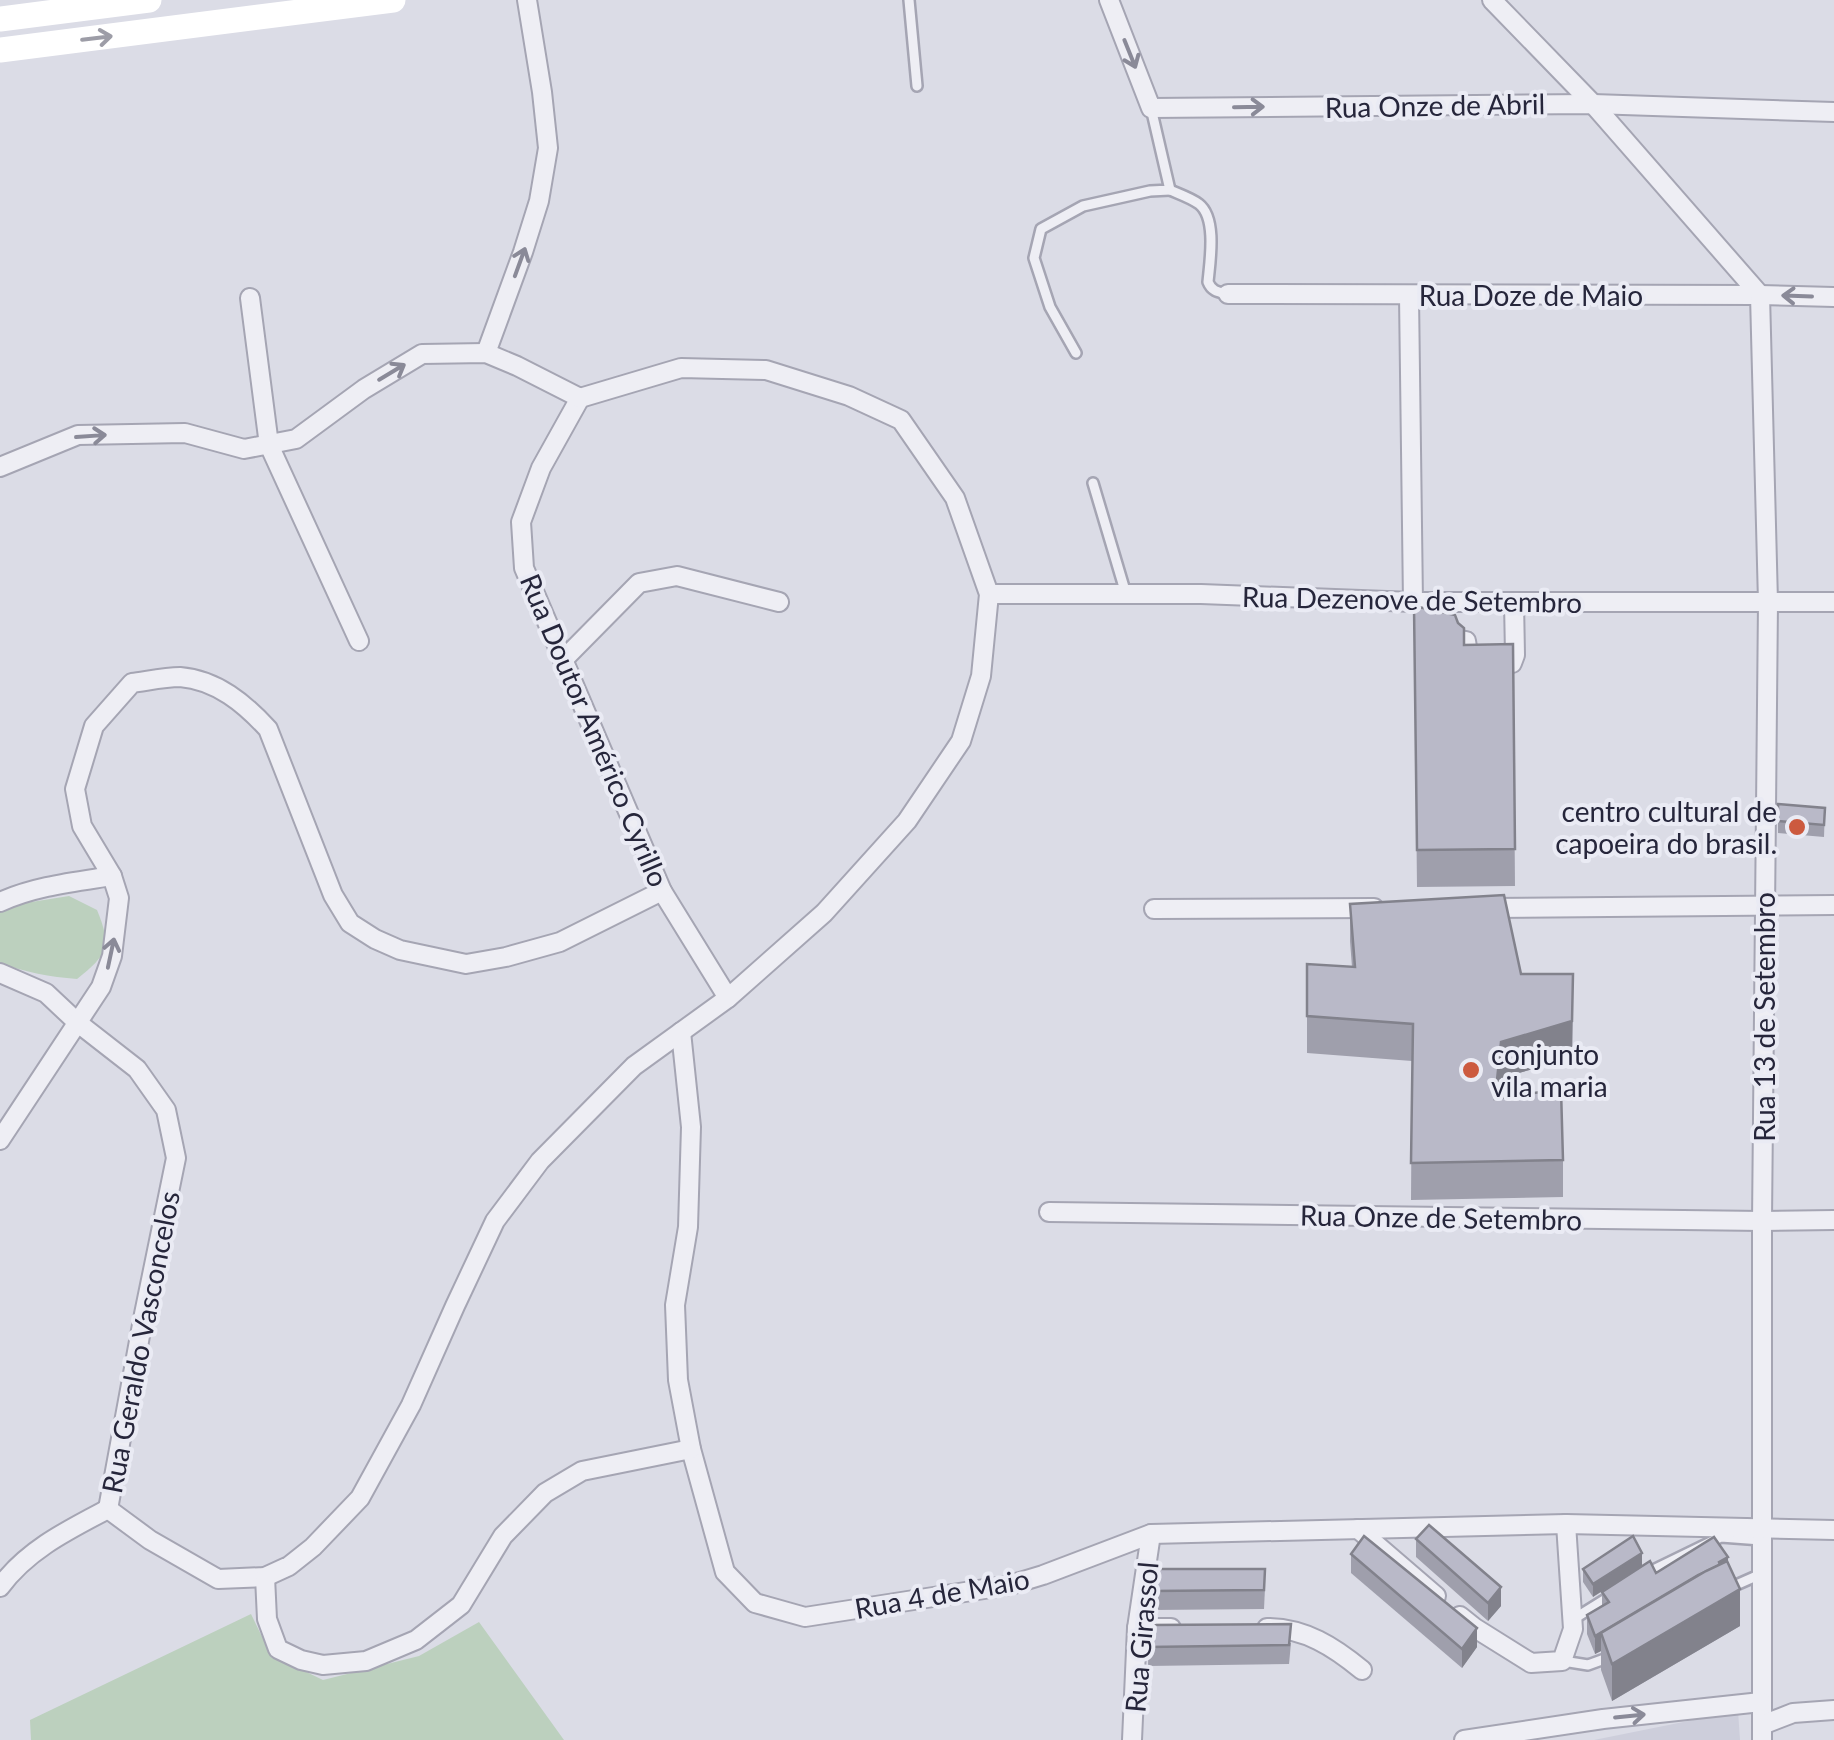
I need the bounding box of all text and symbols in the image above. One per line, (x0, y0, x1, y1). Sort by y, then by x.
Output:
one-way arrow (80, 28, 112, 46)
one-way arrow (1122, 38, 1140, 69)
street label: Rua Onze de Abril (1324, 86, 1546, 124)
one-way arrow (1232, 98, 1264, 116)
one-way arrow (512, 247, 530, 278)
street label: Rua Doze de Maio (1419, 278, 1643, 312)
one-way arrow (1781, 286, 1813, 305)
one-way arrow (377, 362, 406, 382)
one-way arrow (75, 426, 107, 445)
street label: Rua Doutor Américo Cyrillo (514, 569, 676, 891)
street label: Rua Dezenove de Setembro (1242, 579, 1582, 619)
place label: centro cultural de capoeira do brasil. (1555, 794, 1777, 860)
marker: centro cultural de capoeira do brasil. (1786, 816, 1808, 838)
street label: Rua 13 de Setembro (1747, 892, 1781, 1142)
one-way arrow (102, 938, 121, 970)
place label: conjunto vila maria (1491, 1037, 1608, 1103)
marker: conjunto vila maria (1460, 1059, 1482, 1081)
street label: Rua Geraldo Vasconcelos (94, 1188, 186, 1496)
street label: Rua Onze de Setembro (1300, 1198, 1582, 1236)
street label: Rua Girassol (1117, 1560, 1165, 1714)
street label: Rua 4 de Maio (852, 1561, 1032, 1625)
one-way arrow (1613, 1706, 1645, 1725)

